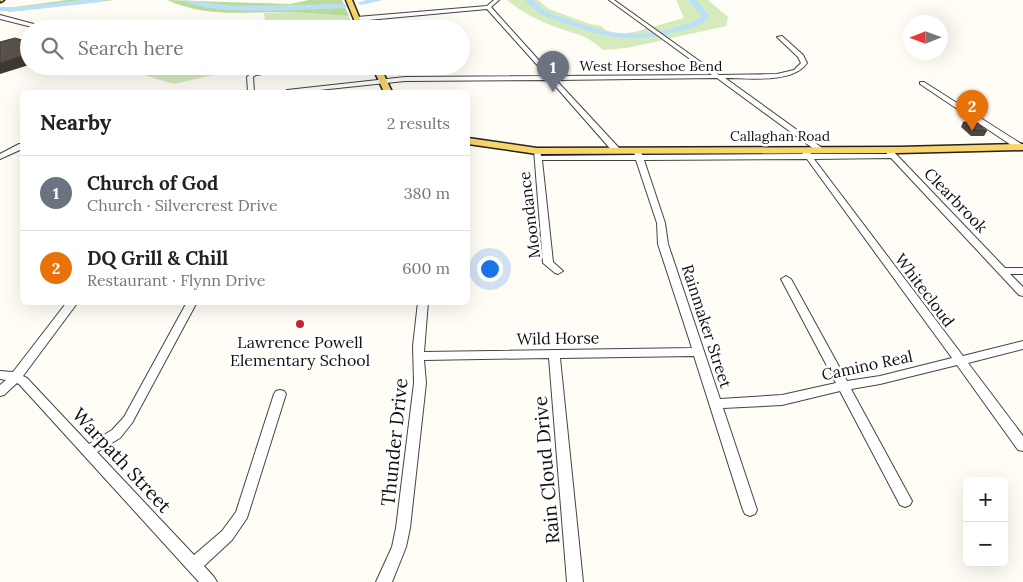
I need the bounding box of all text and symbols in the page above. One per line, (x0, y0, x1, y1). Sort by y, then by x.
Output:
north arrow (903, 15, 948, 60)
search box (20, 20, 470, 75)
icon: search (38, 34, 66, 62)
text: Search here (78, 36, 184, 60)
pin: 1 (537, 51, 569, 92)
street label: West Horseshoe Bend (580, 57, 722, 75)
pin: 2 (956, 90, 988, 131)
text: Nearby (40, 109, 111, 136)
text: 2 results (387, 113, 450, 133)
street label: Callaghan Road (730, 127, 830, 145)
street label: Clearbrook (920, 163, 992, 237)
street label: Moondance (514, 170, 544, 260)
text: Church of God (87, 171, 218, 195)
text: 1 (53, 183, 59, 203)
text: 380 m (404, 183, 450, 203)
text: Church · Silvercrest Drive (87, 195, 278, 215)
text: DQ Grill & Chill (87, 246, 228, 270)
street label: Whitecloud (891, 249, 959, 331)
your location (477, 256, 503, 282)
text: 2 (52, 258, 60, 278)
text: 600 m (402, 258, 450, 278)
street label: Rainmaker Street (678, 262, 737, 391)
text: Restaurant · Flynn Drive (87, 270, 265, 290)
marker: Lawrence Powell Elementary School (294, 318, 306, 330)
street label: Wild Horse (516, 327, 600, 349)
place label: Lawrence Powell Elementary School (230, 332, 370, 370)
street label: Camino Real (820, 346, 914, 384)
street label: Thunder Drive (375, 377, 413, 507)
street label: Rain Cloud Drive (528, 395, 564, 545)
street label: Warpath Street (67, 403, 177, 518)
map controls (963, 477, 1008, 567)
button: + (963, 477, 1008, 522)
button: − (963, 522, 1008, 567)

